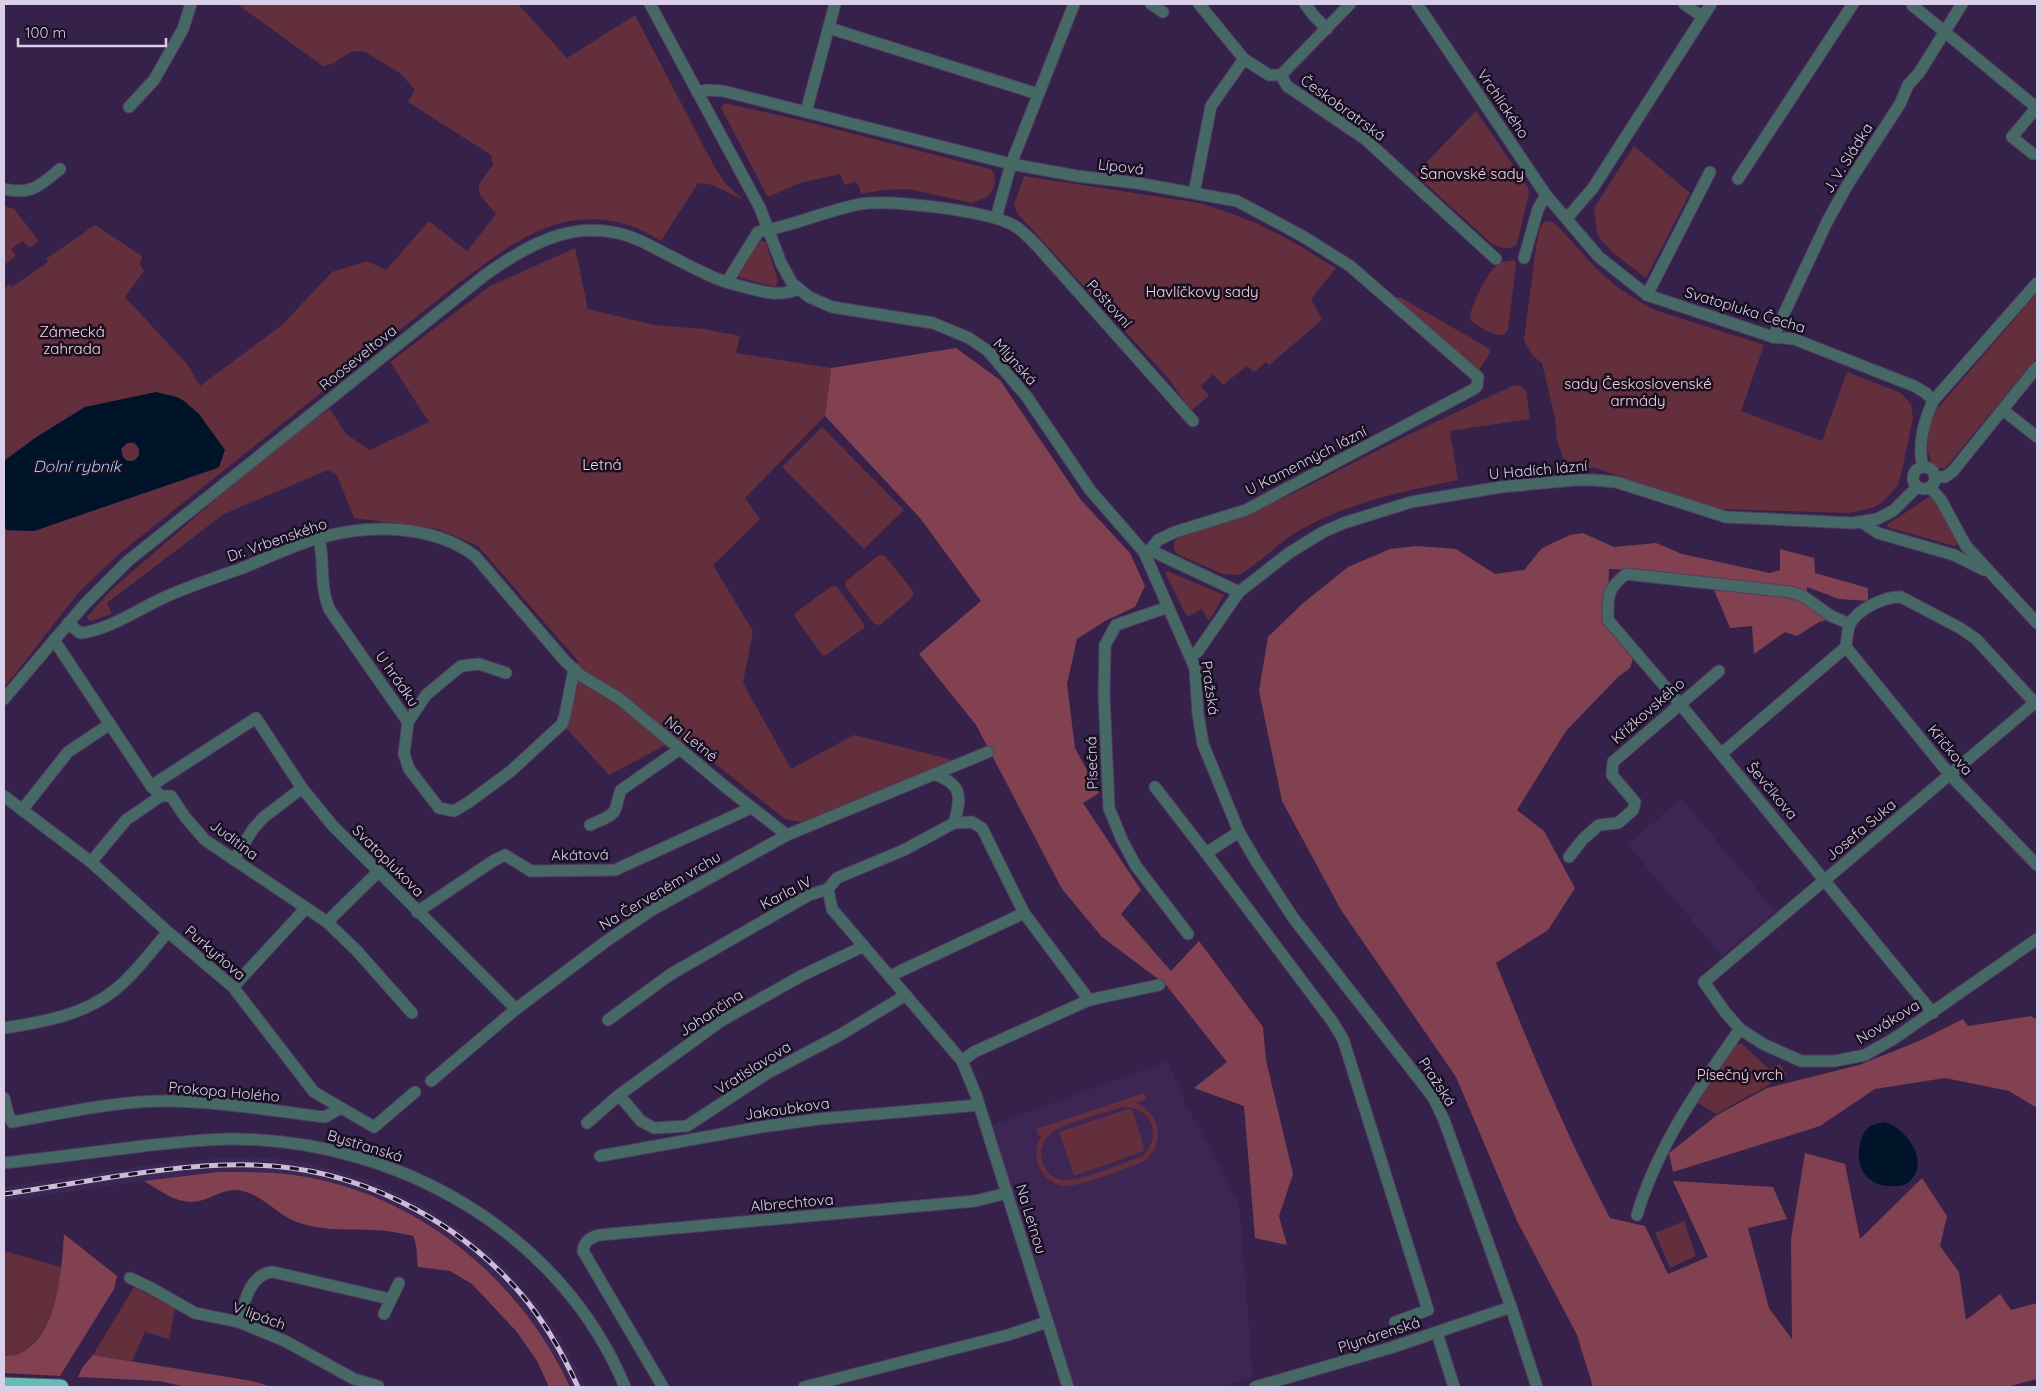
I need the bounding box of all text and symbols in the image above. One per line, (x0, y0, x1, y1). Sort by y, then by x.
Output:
scale bar (18, 15, 165, 47)
text: 100 m (25, 23, 66, 42)
street label: Vrchlického (1473, 65, 1534, 142)
street label: Českobratrská (1297, 70, 1390, 145)
street label: J. V. Sládka (1819, 119, 1877, 196)
street label: Lípová (1097, 154, 1145, 179)
park label: Šanovské sady (1420, 164, 1524, 183)
street label: Poštovní (1083, 275, 1137, 332)
park label: Havlíčkovy sady (1145, 282, 1259, 301)
street label: Svatopluka Čecha (1682, 282, 1808, 337)
street label: Rooseveltova (315, 321, 400, 395)
park label: Zámecká zahrada (39, 322, 105, 358)
street label: Mlýnská (989, 334, 1041, 389)
park label: sady Československé armády (1564, 374, 1712, 410)
street label: U Kamenných lázní (1242, 421, 1370, 499)
park label: Letná (582, 455, 622, 474)
water label: Dolní rybník (33, 456, 123, 476)
street label: U Hadích lázní (1488, 456, 1589, 483)
street label: Dr. Vrbenského (224, 514, 329, 566)
street label: U hrádku (371, 647, 423, 710)
street label: Pražská (1197, 659, 1224, 716)
street label: Křížkovského (1607, 673, 1688, 748)
street label: Na Letné (661, 711, 722, 766)
street label: Křičkova (1924, 720, 1977, 779)
street label: Písečná (1081, 736, 1102, 790)
street label: Ševčíkova (1743, 758, 1802, 823)
street label: Josefa Suka (1822, 795, 1900, 864)
street label: Juditina (206, 815, 262, 864)
street label: Svatoplukova (348, 821, 428, 901)
street label: Akátová (551, 844, 609, 865)
street label: Na Červeném vrchu (596, 847, 724, 934)
street label: Karla IV (757, 872, 815, 914)
street label: Purkyňova (181, 921, 250, 984)
street label: Johančina (675, 985, 746, 1040)
street label: Novákova (1853, 995, 1923, 1048)
street label: Vratislavova (711, 1037, 794, 1098)
street label: Pražská (1414, 1054, 1460, 1110)
park label: Písečný vrch (1697, 1065, 1783, 1084)
street label: Prokopa Holého (168, 1077, 281, 1106)
street label: Jakoubkova (743, 1093, 831, 1124)
street label: Bystřanská (325, 1125, 405, 1166)
street label: Na Letnou (1012, 1182, 1051, 1256)
street label: Albrechtova (750, 1189, 834, 1216)
street label: V lipách (230, 1297, 288, 1334)
street label: Plynárenská (1335, 1312, 1422, 1357)

